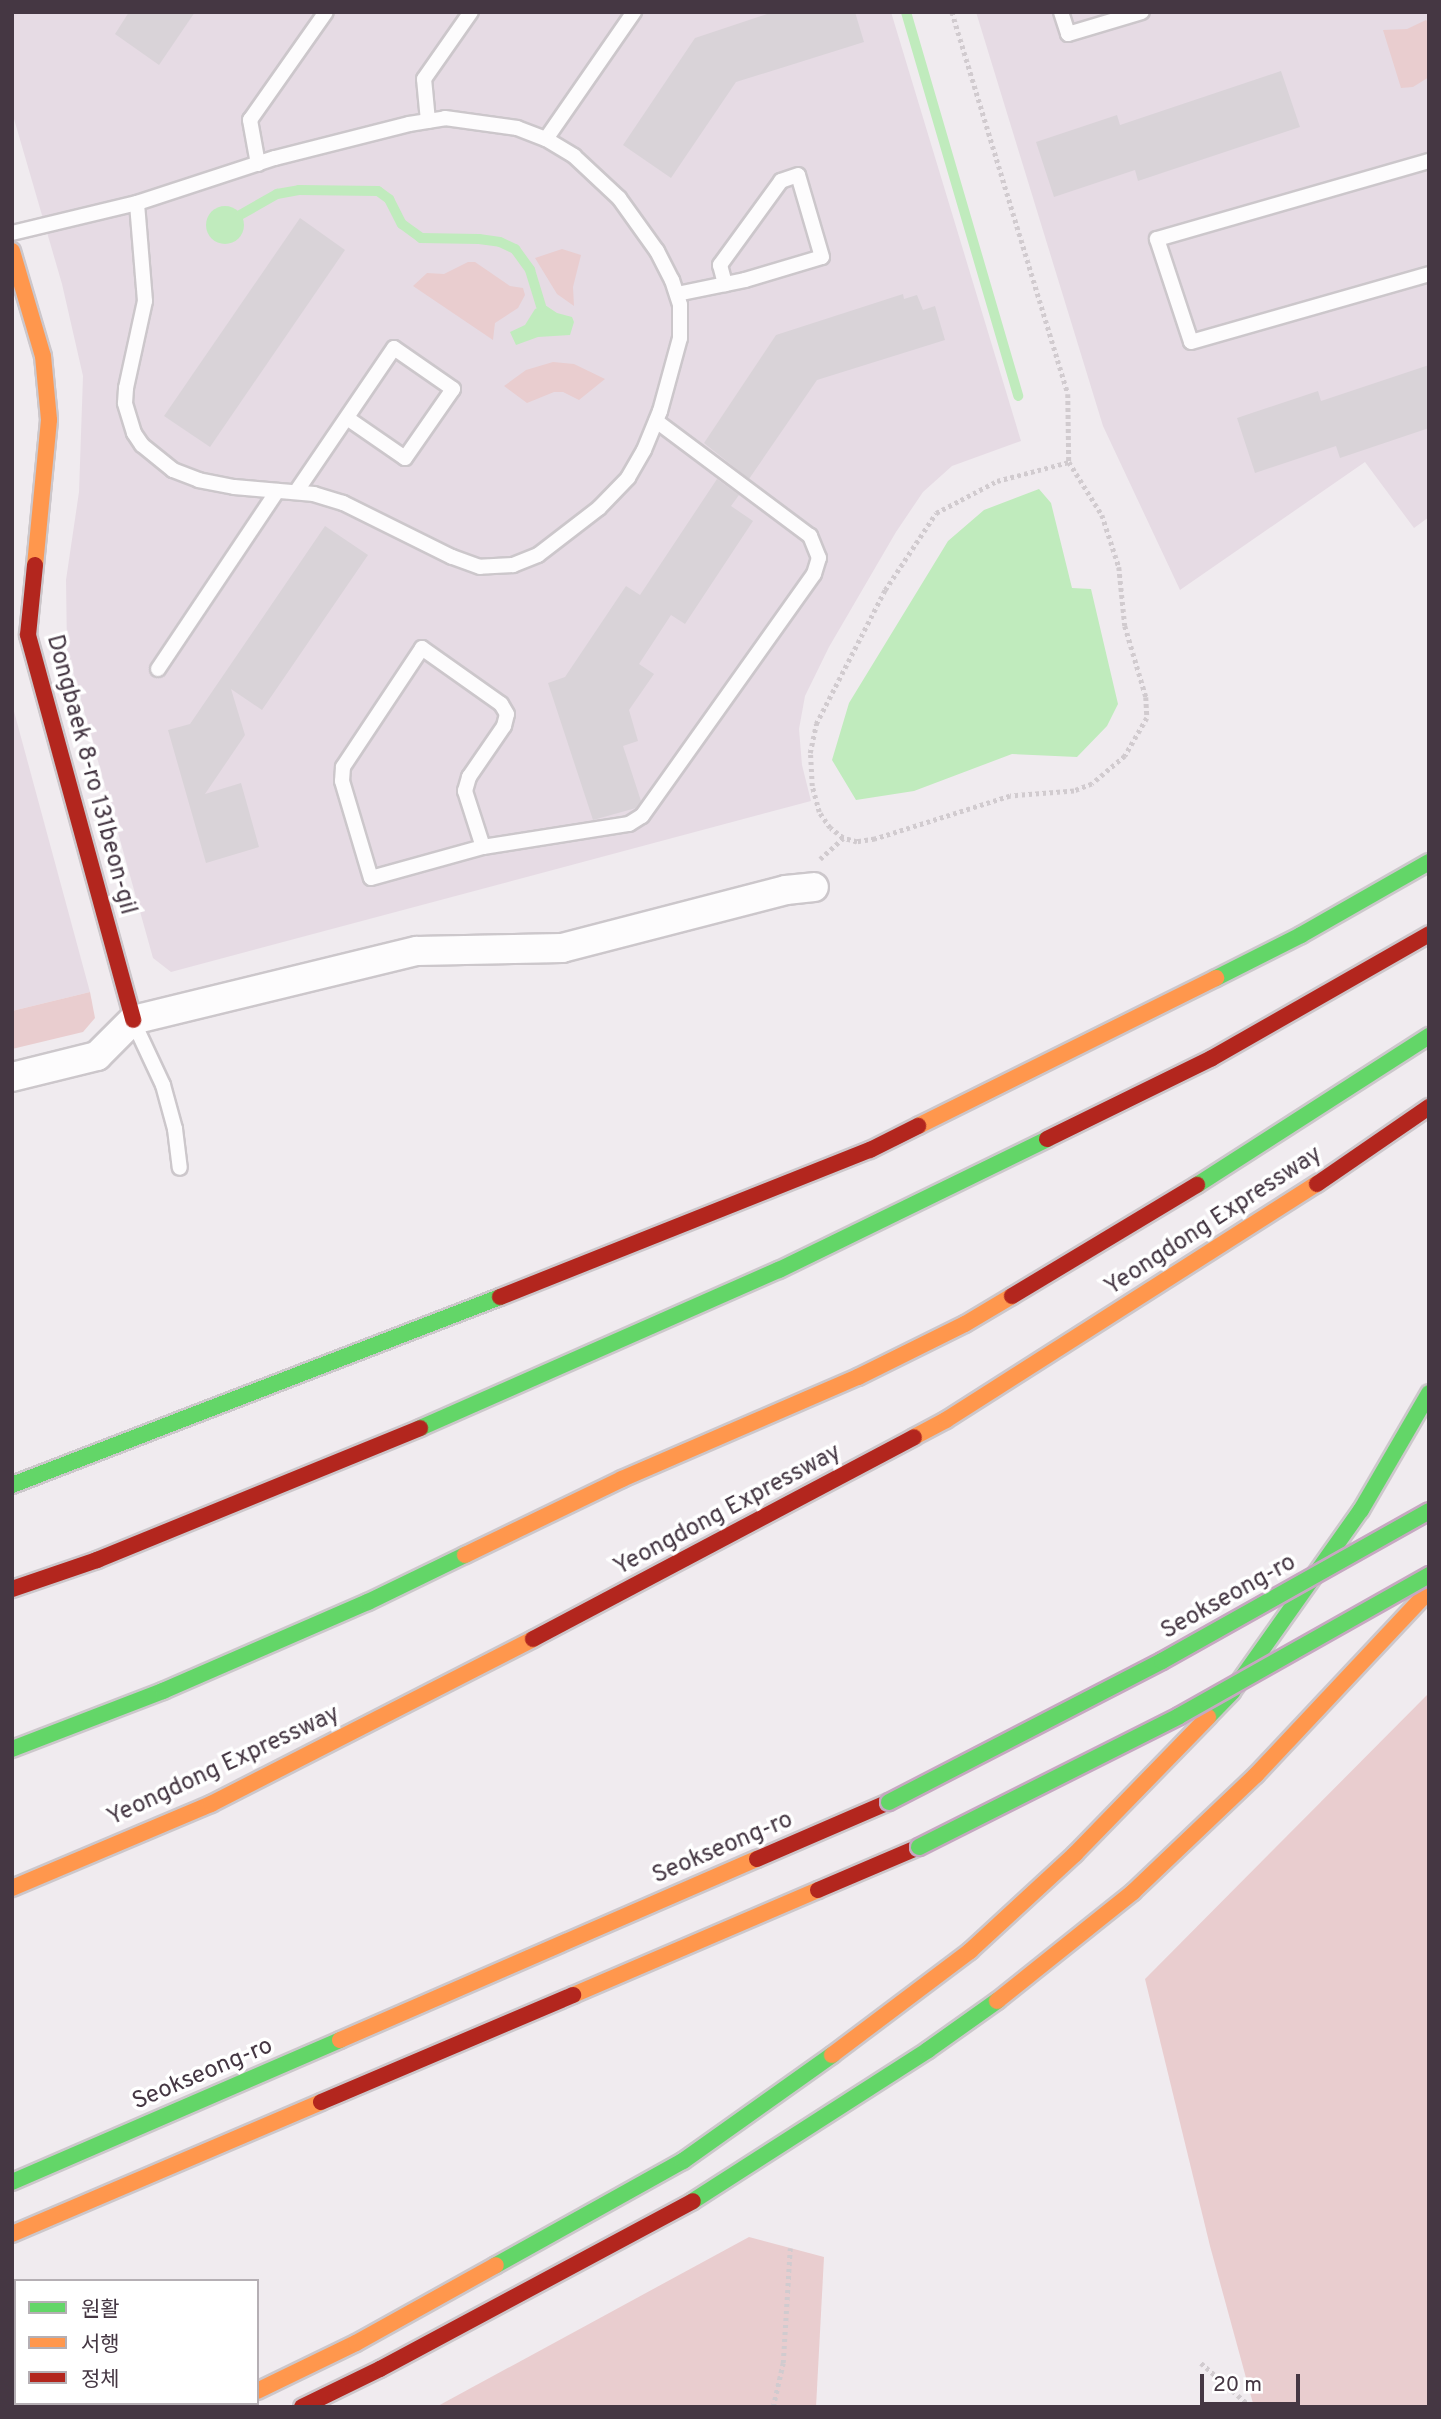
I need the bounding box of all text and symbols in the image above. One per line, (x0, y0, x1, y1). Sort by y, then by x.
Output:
street label: Dongbaek 8-ro 131beon-gil (39, 632, 141, 918)
street label: Yeongdong Expressway (1100, 1141, 1328, 1303)
street label: Yeongdong Expressway (610, 1439, 846, 1583)
street label: Seokseong-ro (1157, 1549, 1301, 1647)
street label: Yeongdong Expressway (103, 1700, 345, 1834)
street label: Seokseong-ro (649, 1807, 797, 1891)
street label: Seokseong-ro (129, 2033, 277, 2117)
legend (14, 2279, 259, 2405)
text: 원활 (81, 2297, 120, 2324)
text: 서행 (81, 2332, 120, 2359)
scale bar (1203, 2360, 1303, 2404)
text: 정체 (81, 2367, 120, 2394)
text: 20 m (1213, 2372, 1262, 2399)

